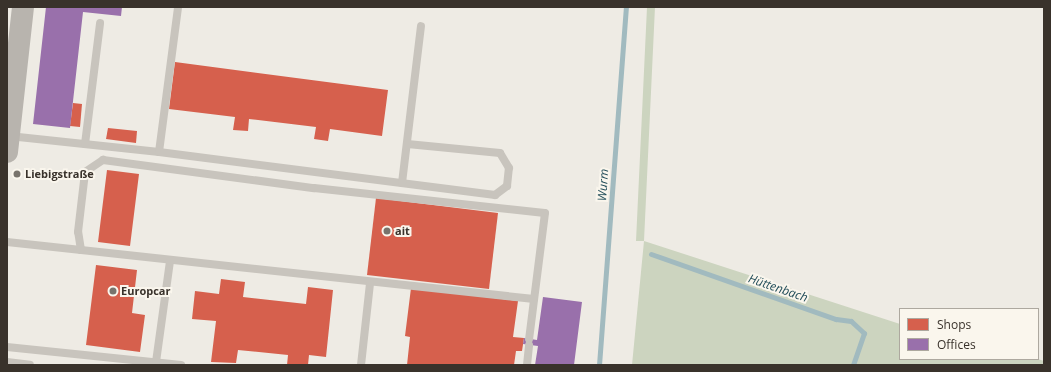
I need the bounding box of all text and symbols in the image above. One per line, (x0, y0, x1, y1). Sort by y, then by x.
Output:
place label: Liebigstraße (25, 167, 94, 181)
water label: Wurm (595, 168, 611, 202)
marker: Liebigstraße (12, 169, 22, 179)
place label: ait (395, 224, 410, 238)
marker: ait (382, 226, 392, 236)
water label: Hüttenbach (746, 271, 810, 305)
place label: Europcar (121, 284, 170, 298)
marker: Europcar (108, 286, 118, 296)
legend (899, 308, 1039, 360)
text: Shops (937, 316, 971, 333)
text: Offices (937, 336, 976, 353)

